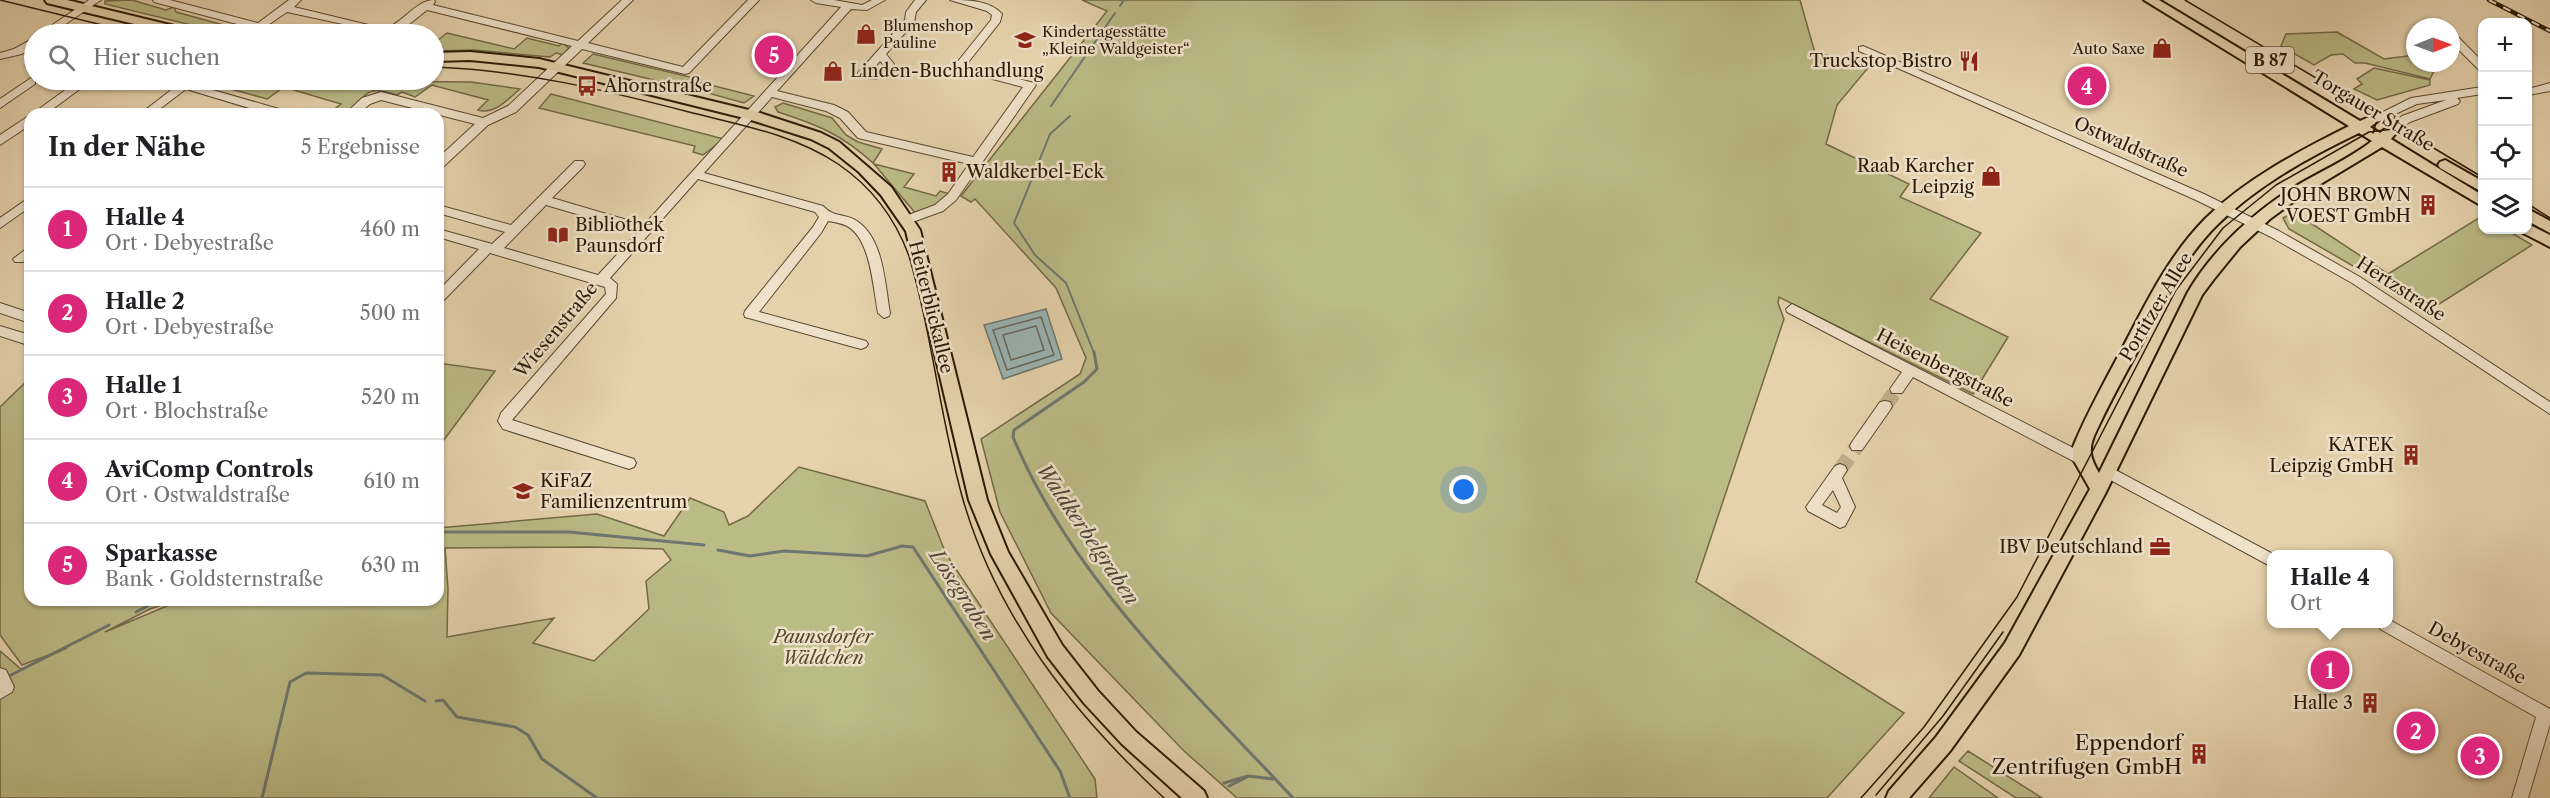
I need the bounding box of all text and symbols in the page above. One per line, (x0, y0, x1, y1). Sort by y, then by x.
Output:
place label: Blumenshop Pauline (883, 16, 973, 52)
north arrow (2406, 18, 2460, 72)
map controls (2478, 18, 2532, 234)
button: + (2478, 18, 2532, 72)
shop icon: Blumenshop Pauline (854, 22, 878, 46)
place label: Kindertagesstätte „Kleine Waldgeister“ (1042, 22, 1190, 58)
search box (24, 24, 444, 90)
school or university icon: Kindertagesstätte „Kleine Waldgeister“ (1013, 28, 1037, 52)
pin: 5 (754, 32, 794, 78)
shop icon: Auto Saxe (2150, 36, 2174, 60)
place label: Auto Saxe (2072, 39, 2145, 58)
icon: search (45, 41, 78, 74)
text: Hier suchen (93, 44, 220, 71)
road number: B 87 (2246, 47, 2294, 73)
restaurant icon: Truckstop Bistro (1957, 49, 1981, 73)
place label: Truckstop Bistro (1810, 50, 1952, 72)
shop icon: Linden-Buchhandlung (821, 59, 845, 83)
place label: Linden-Buchhandlung (850, 60, 1044, 82)
pin: 4 (2068, 64, 2106, 109)
street label: Torgauer Straße (2308, 66, 2438, 156)
button: − (2478, 72, 2532, 126)
bus stop icon: Ahornstraße (575, 74, 599, 98)
place label: Ahornstraße (603, 75, 712, 97)
street label: Ostwaldstraße (2070, 112, 2192, 182)
button: locate (2478, 126, 2532, 180)
text: In der Nähe (48, 131, 205, 163)
text: 5 Ergebnisse (301, 135, 420, 159)
place label: Raab Karcher Leipzig (1857, 155, 1974, 198)
building icon: Waldkerbel-Eck (937, 160, 961, 184)
place label: Waldkerbel-Eck (965, 161, 1106, 183)
shop icon: Raab Karcher Leipzig (1979, 164, 2003, 188)
button: layers (2478, 180, 2532, 234)
place label: JOHN BROWN VOEST GmbH (2277, 184, 2411, 227)
building icon: JOHN BROWN VOEST GmbH (2416, 193, 2440, 217)
text: Halle 4 (105, 204, 185, 231)
place label: Bibliothek Paunsdorf (575, 214, 665, 257)
text: 1 (63, 217, 72, 241)
text: 460 m (360, 217, 420, 241)
library icon: Bibliothek Paunsdorf (546, 223, 570, 247)
text: Ort · Debyestraße (105, 231, 274, 255)
street label: Heiterblickallee (904, 238, 958, 376)
street label: Portitzer Allee (2115, 249, 2197, 365)
street label: Hertzstraße (2352, 252, 2450, 326)
street label: Wiesenstraße (509, 278, 602, 383)
text: Halle 2 (105, 288, 185, 315)
text: 2 (62, 301, 73, 325)
text: 500 m (360, 301, 420, 325)
text: Ort · Debyestraße (105, 315, 274, 339)
street label: Heisenbergstraße (1873, 324, 2017, 412)
text: Halle 1 (105, 372, 182, 399)
text: 3 (62, 385, 73, 409)
text: 520 m (361, 385, 420, 409)
text: Ort · Blochstraße (105, 399, 268, 423)
place label: KATEK Leipzig GmbH (2269, 434, 2395, 477)
building icon: KATEK Leipzig GmbH (2399, 443, 2423, 467)
text: AviComp Controls (105, 456, 313, 483)
water label: Waldkerbelgraben (1032, 459, 1144, 609)
text: 4 (62, 469, 73, 493)
text: 610 m (363, 469, 420, 493)
place label: KiFaZ Familienzentrum (540, 470, 688, 513)
your location (1449, 475, 1478, 504)
school or university icon: KiFaZ Familienzentrum (511, 479, 535, 503)
text: Ort · Ostwaldstraße (105, 483, 290, 507)
office icon: IBV Deutschland (2148, 535, 2172, 559)
place label: IBV Deutschland (1999, 536, 2143, 558)
text: Sparkasse (105, 540, 218, 567)
water label: Lösegraben (923, 543, 1002, 645)
popup (2267, 550, 2393, 628)
text: 5 (62, 553, 73, 577)
text: 630 m (361, 553, 420, 577)
text: Halle 4 (2290, 564, 2370, 591)
text: Bank · Goldsternstraße (105, 567, 323, 591)
text: Ort (2290, 591, 2322, 615)
street label: Debyestraße (2424, 617, 2530, 689)
park label: Paunsdorfer Wäldchen (771, 626, 874, 669)
pin: 1 (2310, 648, 2350, 692)
building icon: Halle 3 (2358, 691, 2382, 715)
place label: Halle 3 (2293, 692, 2353, 714)
pin: 2 (2396, 708, 2436, 754)
place label: Eppendorf Zentrifugen GmbH (1992, 730, 2184, 779)
pin: 3 (2460, 734, 2500, 778)
building icon: Eppendorf Zentrifugen GmbH (2187, 742, 2211, 766)

